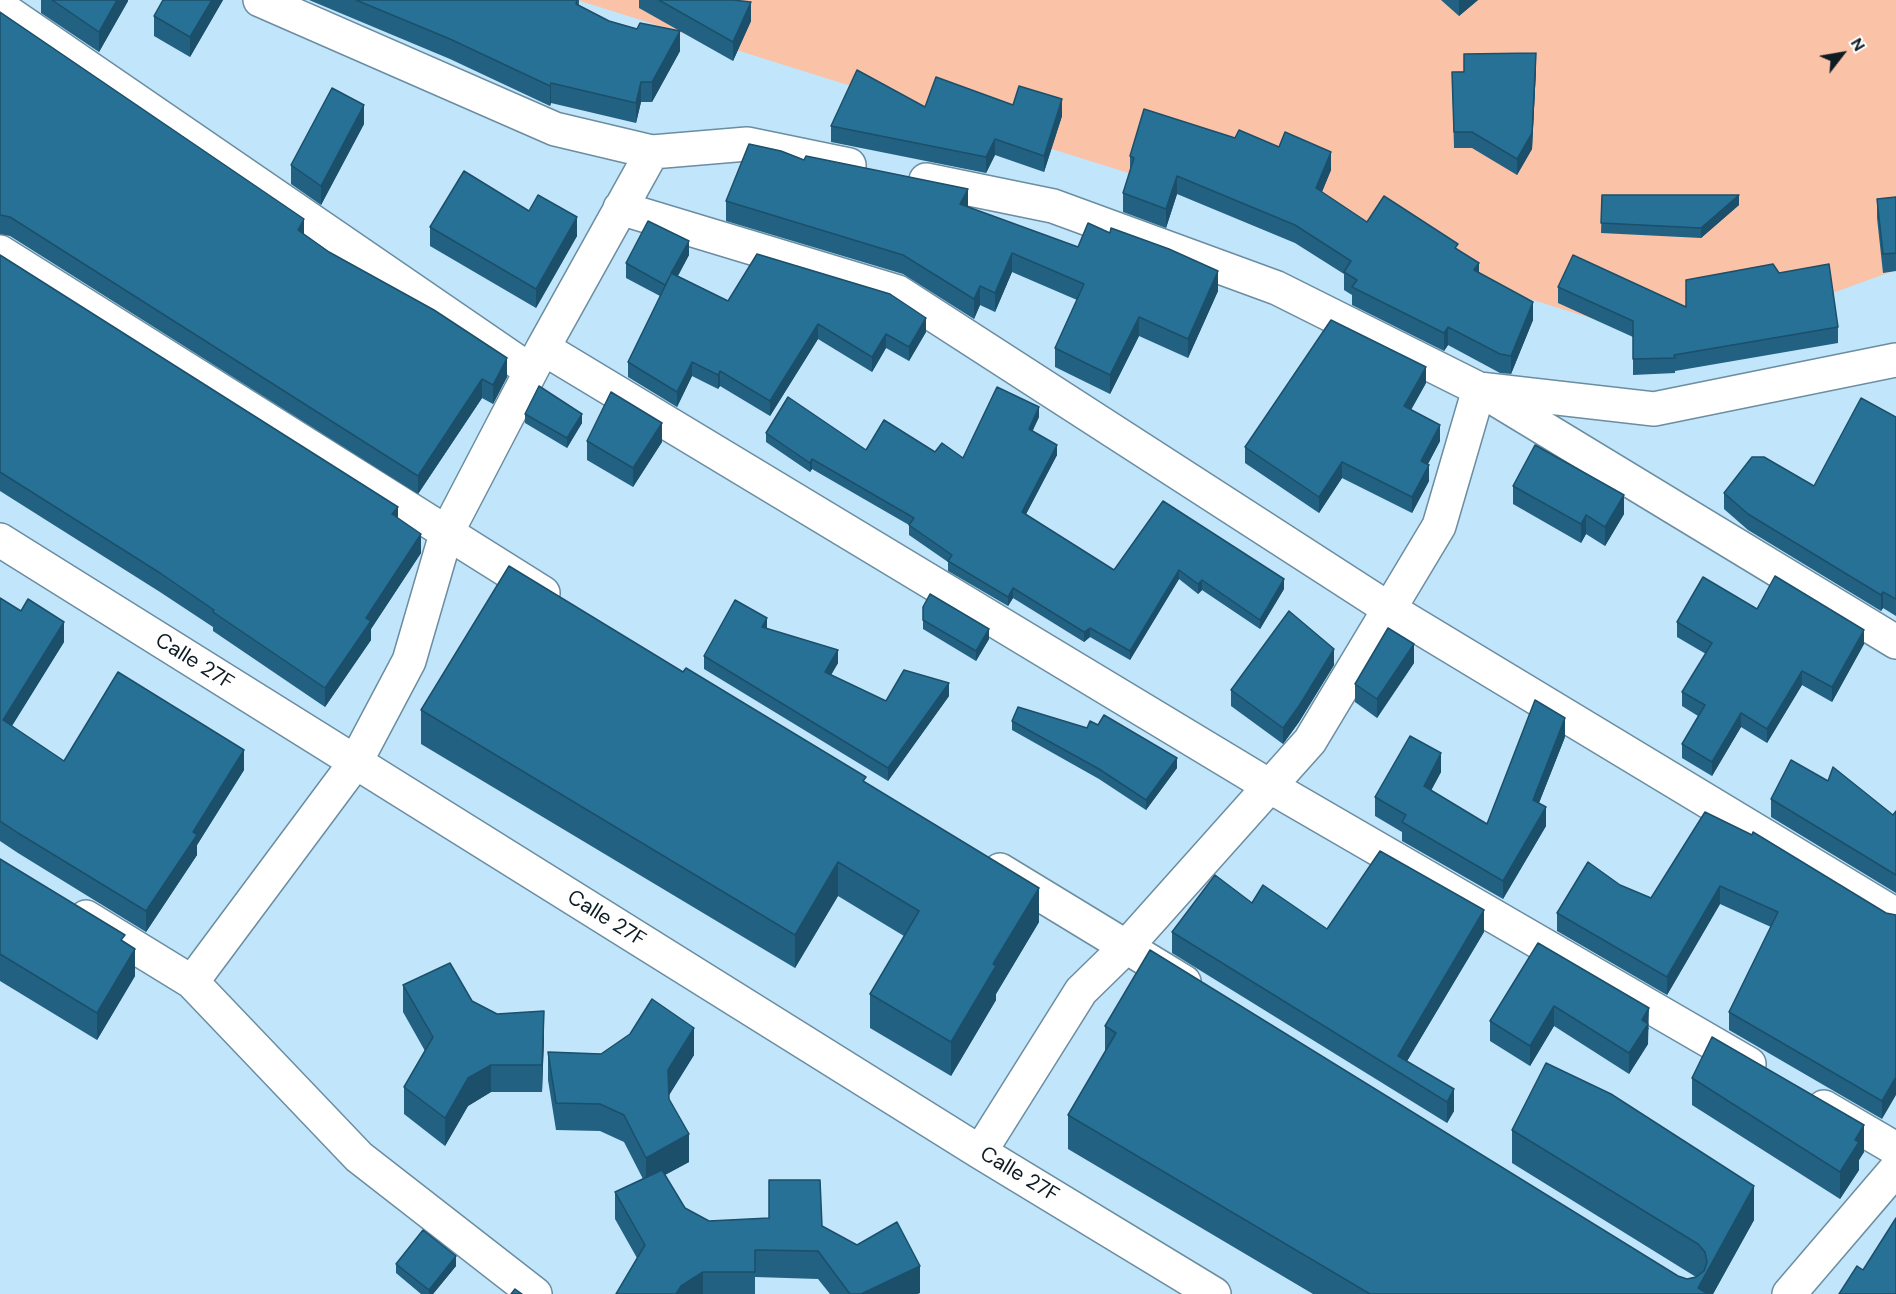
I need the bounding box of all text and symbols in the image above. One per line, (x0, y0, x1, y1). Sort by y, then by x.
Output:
north arrow (1812, 24, 1872, 84)
text: N (1846, 34, 1870, 55)
street label: Calle 27F (150, 628, 238, 696)
street label: Calle 27F (562, 885, 650, 953)
street label: Calle 27F (975, 1142, 1063, 1208)

